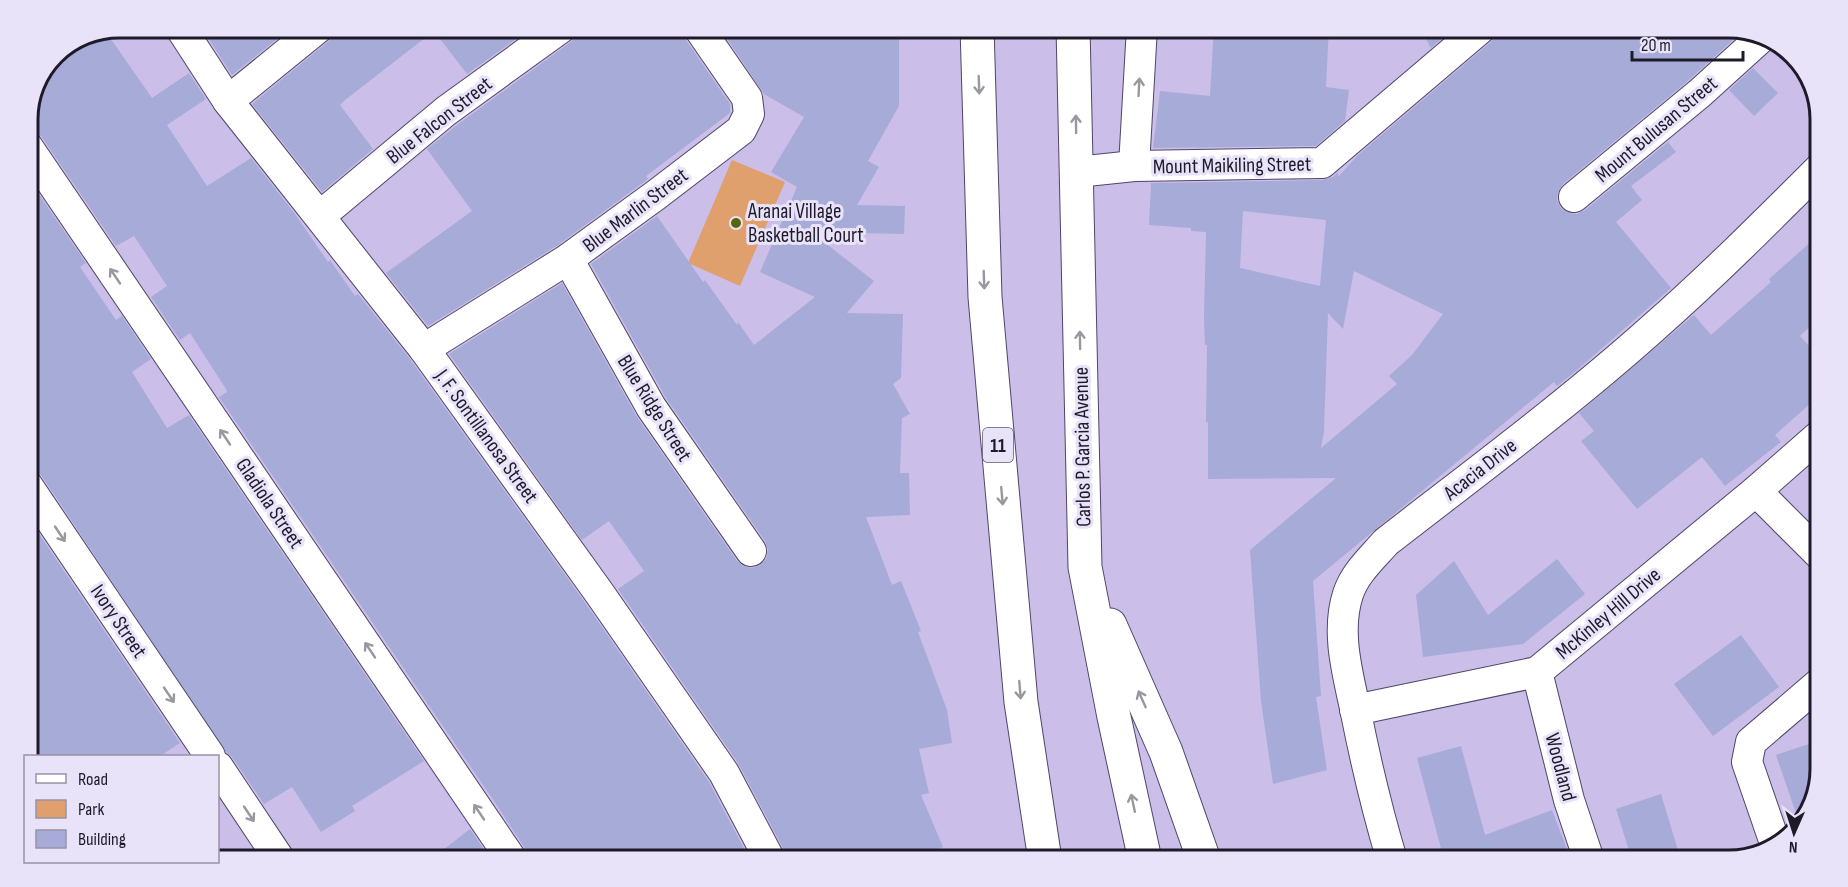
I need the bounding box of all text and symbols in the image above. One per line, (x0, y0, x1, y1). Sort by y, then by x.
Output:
scale bar (1632, 24, 1743, 62)
text: 20 m (1641, 35, 1671, 56)
street label: Blue Falcon Street (382, 71, 497, 169)
street label: Mount Bulusan Street (1590, 71, 1723, 188)
one-way arrow (973, 75, 985, 95)
one-way arrow (1134, 78, 1145, 97)
one-way arrow (1070, 115, 1081, 135)
street label: Mount Maikiling Street (1153, 152, 1311, 179)
street label: Blue Marlin Street (578, 163, 693, 258)
place label: Aranai Village Basketball Court (747, 199, 864, 248)
marker: Aranai Village Basketball Court (729, 216, 743, 230)
one-way arrow (109, 268, 121, 284)
one-way arrow (979, 270, 990, 290)
one-way arrow (1074, 331, 1086, 351)
street label: Blue Ridge Street (612, 351, 697, 466)
street label: J. F. Sontillanosa Street (429, 364, 543, 508)
street label: Carlos P. Garcia Avenue (1069, 367, 1096, 527)
road number: 11 (983, 428, 1013, 462)
one-way arrow (219, 429, 231, 446)
street label: Acacia Drive (1438, 433, 1522, 506)
street label: Gladiola Street (230, 453, 309, 553)
one-way arrow (997, 485, 1008, 505)
one-way arrow (54, 525, 66, 541)
street label: McKinley Hill Drive (1551, 562, 1666, 665)
street label: Ivory Street (85, 580, 152, 663)
one-way arrow (364, 643, 376, 659)
one-way arrow (1015, 679, 1026, 699)
one-way arrow (163, 687, 175, 703)
one-way arrow (1136, 690, 1147, 709)
street label: Woodland (1539, 730, 1582, 804)
legend (24, 755, 219, 863)
text: Road (78, 769, 108, 790)
one-way arrow (1126, 794, 1138, 813)
text: Park (78, 799, 104, 820)
one-way arrow (473, 803, 486, 820)
north arrow (1764, 803, 1824, 863)
one-way arrow (243, 805, 255, 821)
text: Building (78, 829, 126, 850)
text: N (1789, 837, 1798, 856)

